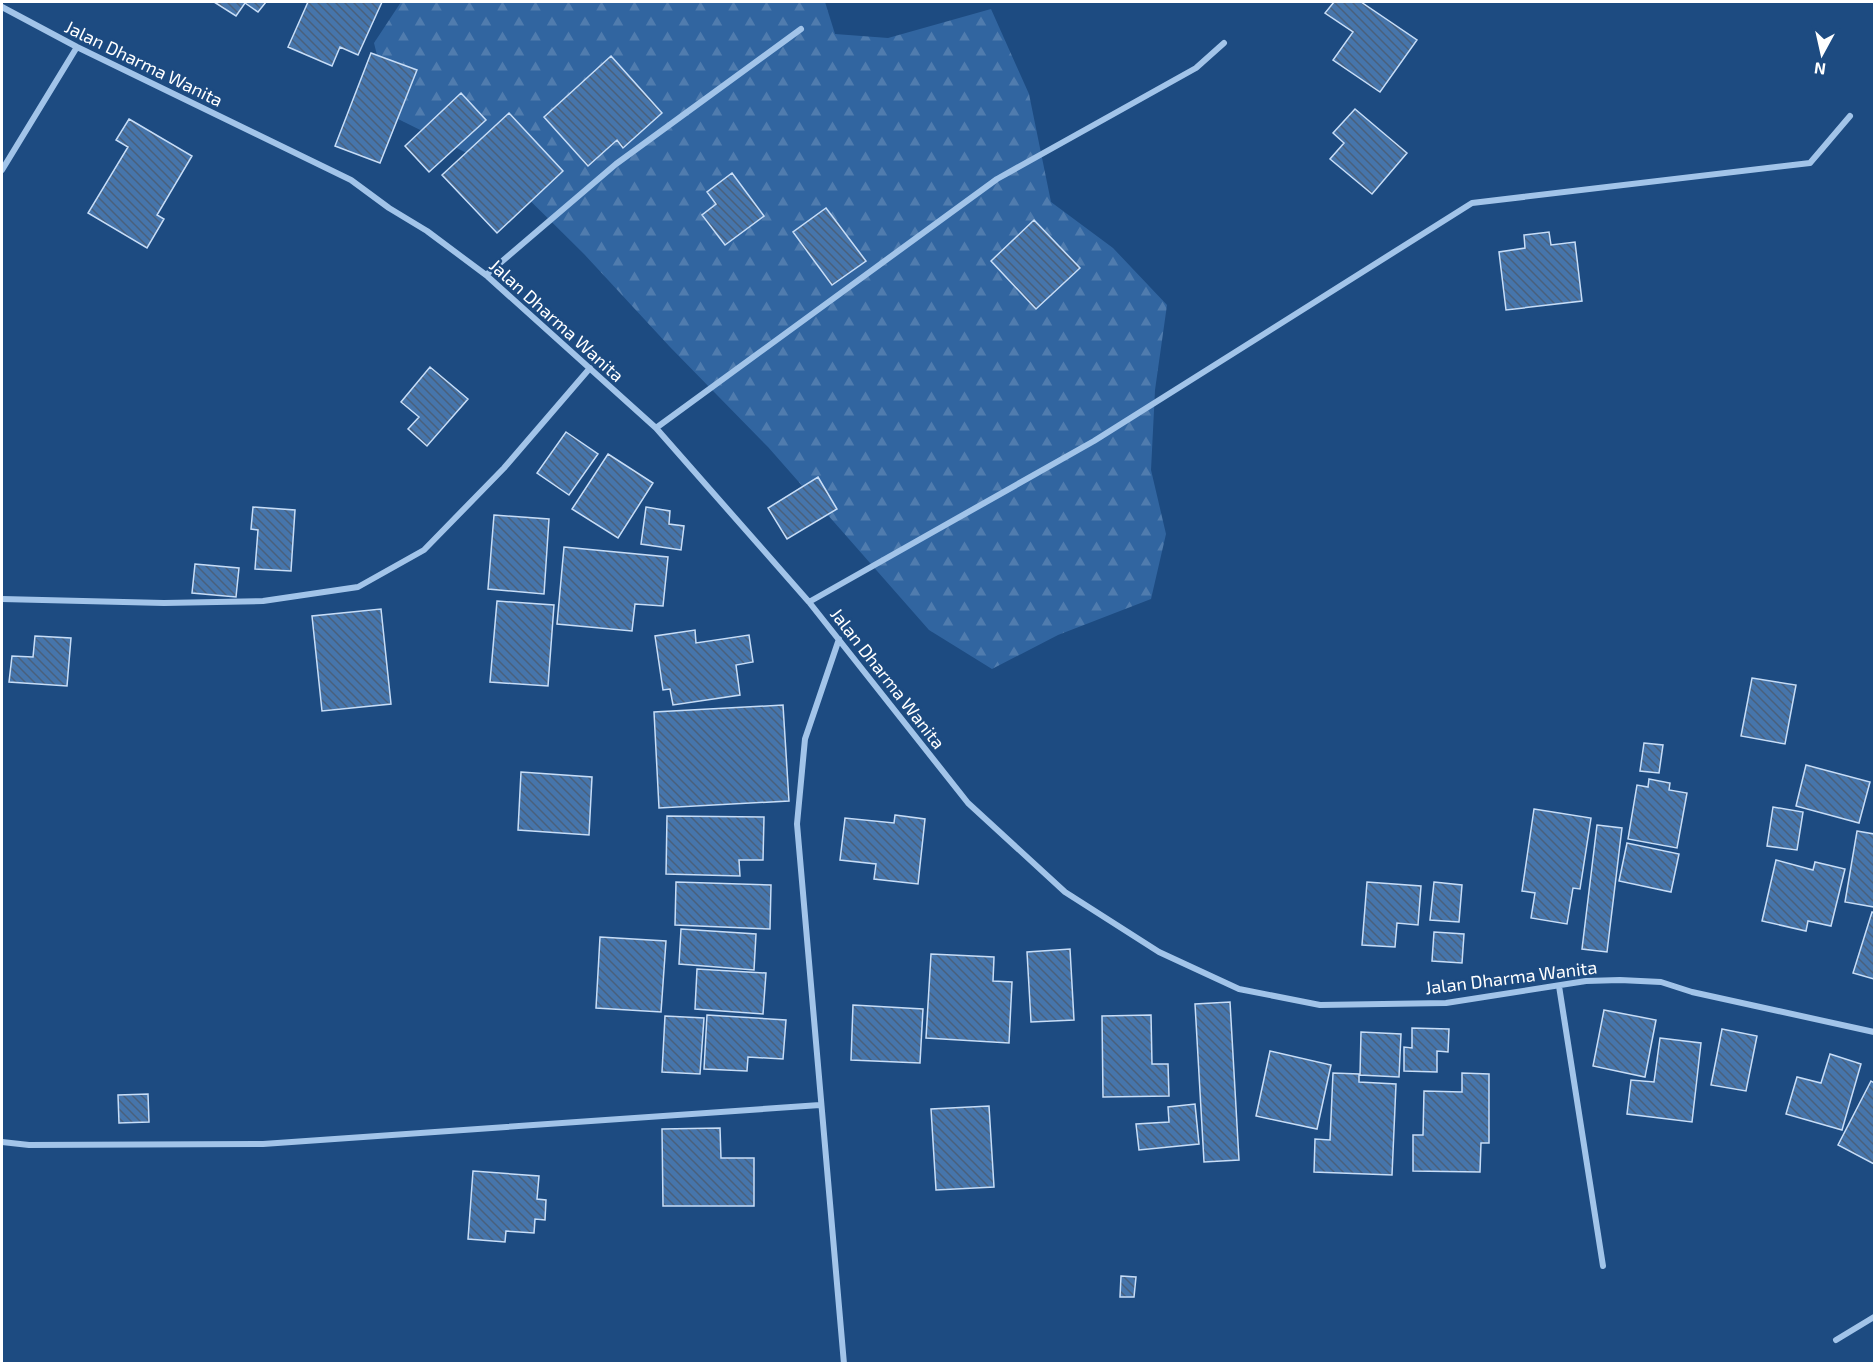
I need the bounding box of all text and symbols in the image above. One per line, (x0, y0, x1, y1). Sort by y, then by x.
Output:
street label: Jalan Dharma Wanita (61, 15, 227, 111)
north arrow (1792, 24, 1852, 84)
text: N (1813, 59, 1827, 80)
street label: Jalan Dharma Wanita (485, 254, 629, 386)
street label: Jalan Dharma Wanita (826, 603, 950, 753)
street label: Jalan Dharma Wanita (1424, 956, 1598, 998)

